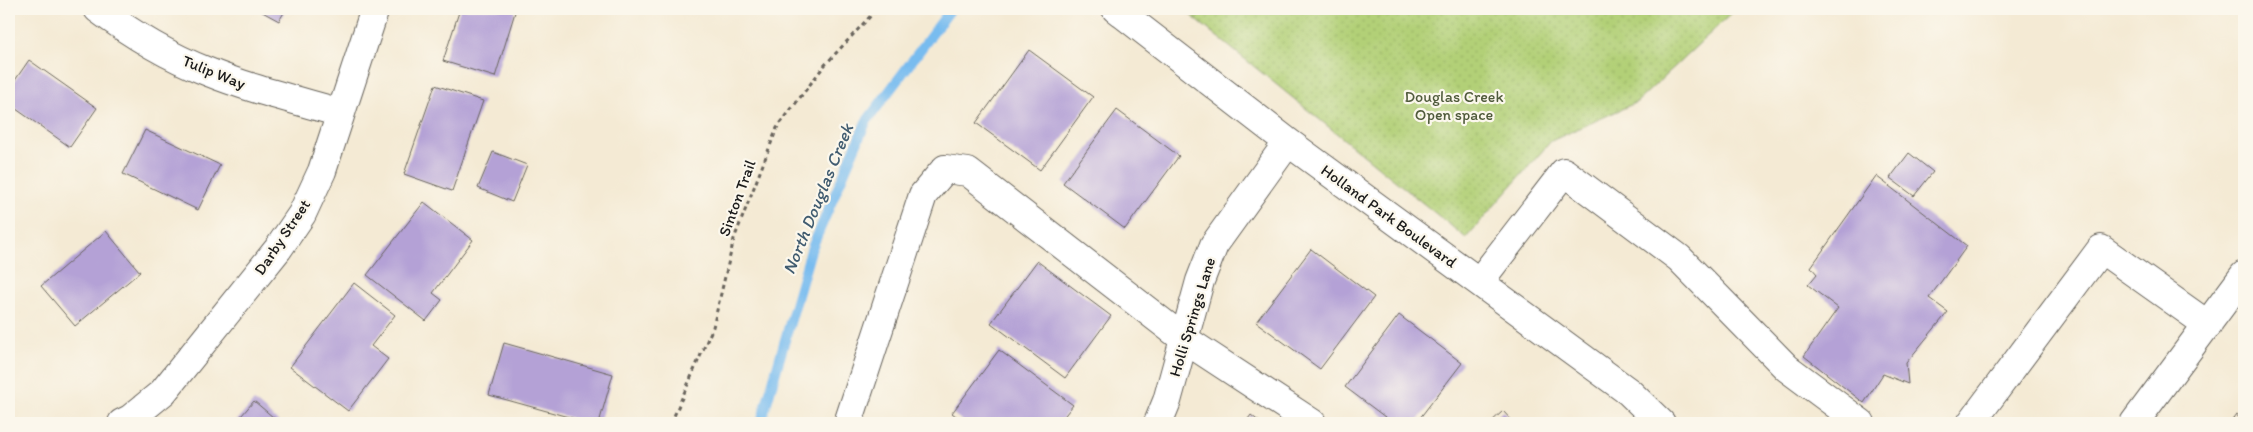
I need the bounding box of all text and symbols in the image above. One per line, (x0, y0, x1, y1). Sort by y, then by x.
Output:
street label: Tulip Way (180, 51, 249, 93)
park label: Douglas Creek Open space (1404, 87, 1504, 124)
water label: North Douglas Creek (778, 119, 859, 277)
street label: Sinton Trail (714, 157, 760, 239)
street label: Holland Park Boulevard (1317, 160, 1461, 272)
street label: Darby Street (250, 196, 314, 278)
street label: Holli Springs Lane (1165, 255, 1219, 379)

